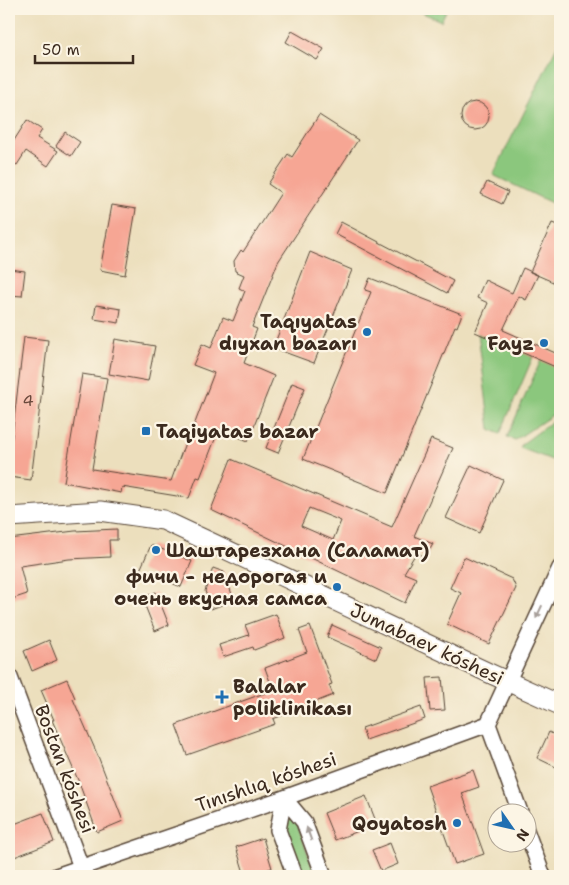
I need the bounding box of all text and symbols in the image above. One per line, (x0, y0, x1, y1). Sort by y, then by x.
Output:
scale bar (35, 32, 132, 64)
text: 50 m (42, 40, 80, 60)
place label: Taqıyatas dıyxan bazarı (219, 309, 357, 356)
marker: Taqıyatas dıyxan bazarı (361, 326, 373, 338)
place label: Fayz (488, 331, 534, 356)
marker: Fayz (538, 337, 550, 349)
house number: 4 (22, 390, 34, 411)
place label: Taqiyatas bazar (156, 419, 319, 444)
marker: Taqiyatas bazar (140, 425, 152, 437)
place label: Шаштарезхана (Саламат) (166, 538, 429, 563)
marker: Шаштарезхана (Саламат) (150, 544, 162, 556)
place label: фичи - недорогая и очень вкусная самса (114, 564, 327, 611)
marker: фичи - недорогая и очень вкусная самса (331, 581, 343, 593)
street label: Jumabaev kóshesi (346, 597, 508, 691)
one-way arrow (535, 605, 543, 619)
place label: Balalar poliklinikası (233, 674, 352, 721)
marker: Balalar poliklinikası (215, 690, 229, 704)
street label: Bostan kóshesi (29, 701, 101, 837)
street label: Tınıshlıq kóshesi (192, 746, 340, 818)
north arrow (486, 802, 536, 852)
place label: Qoyatosh (352, 811, 447, 836)
marker: Qoyatosh (451, 817, 463, 829)
text: N (512, 826, 533, 845)
one-way arrow (305, 827, 312, 842)

